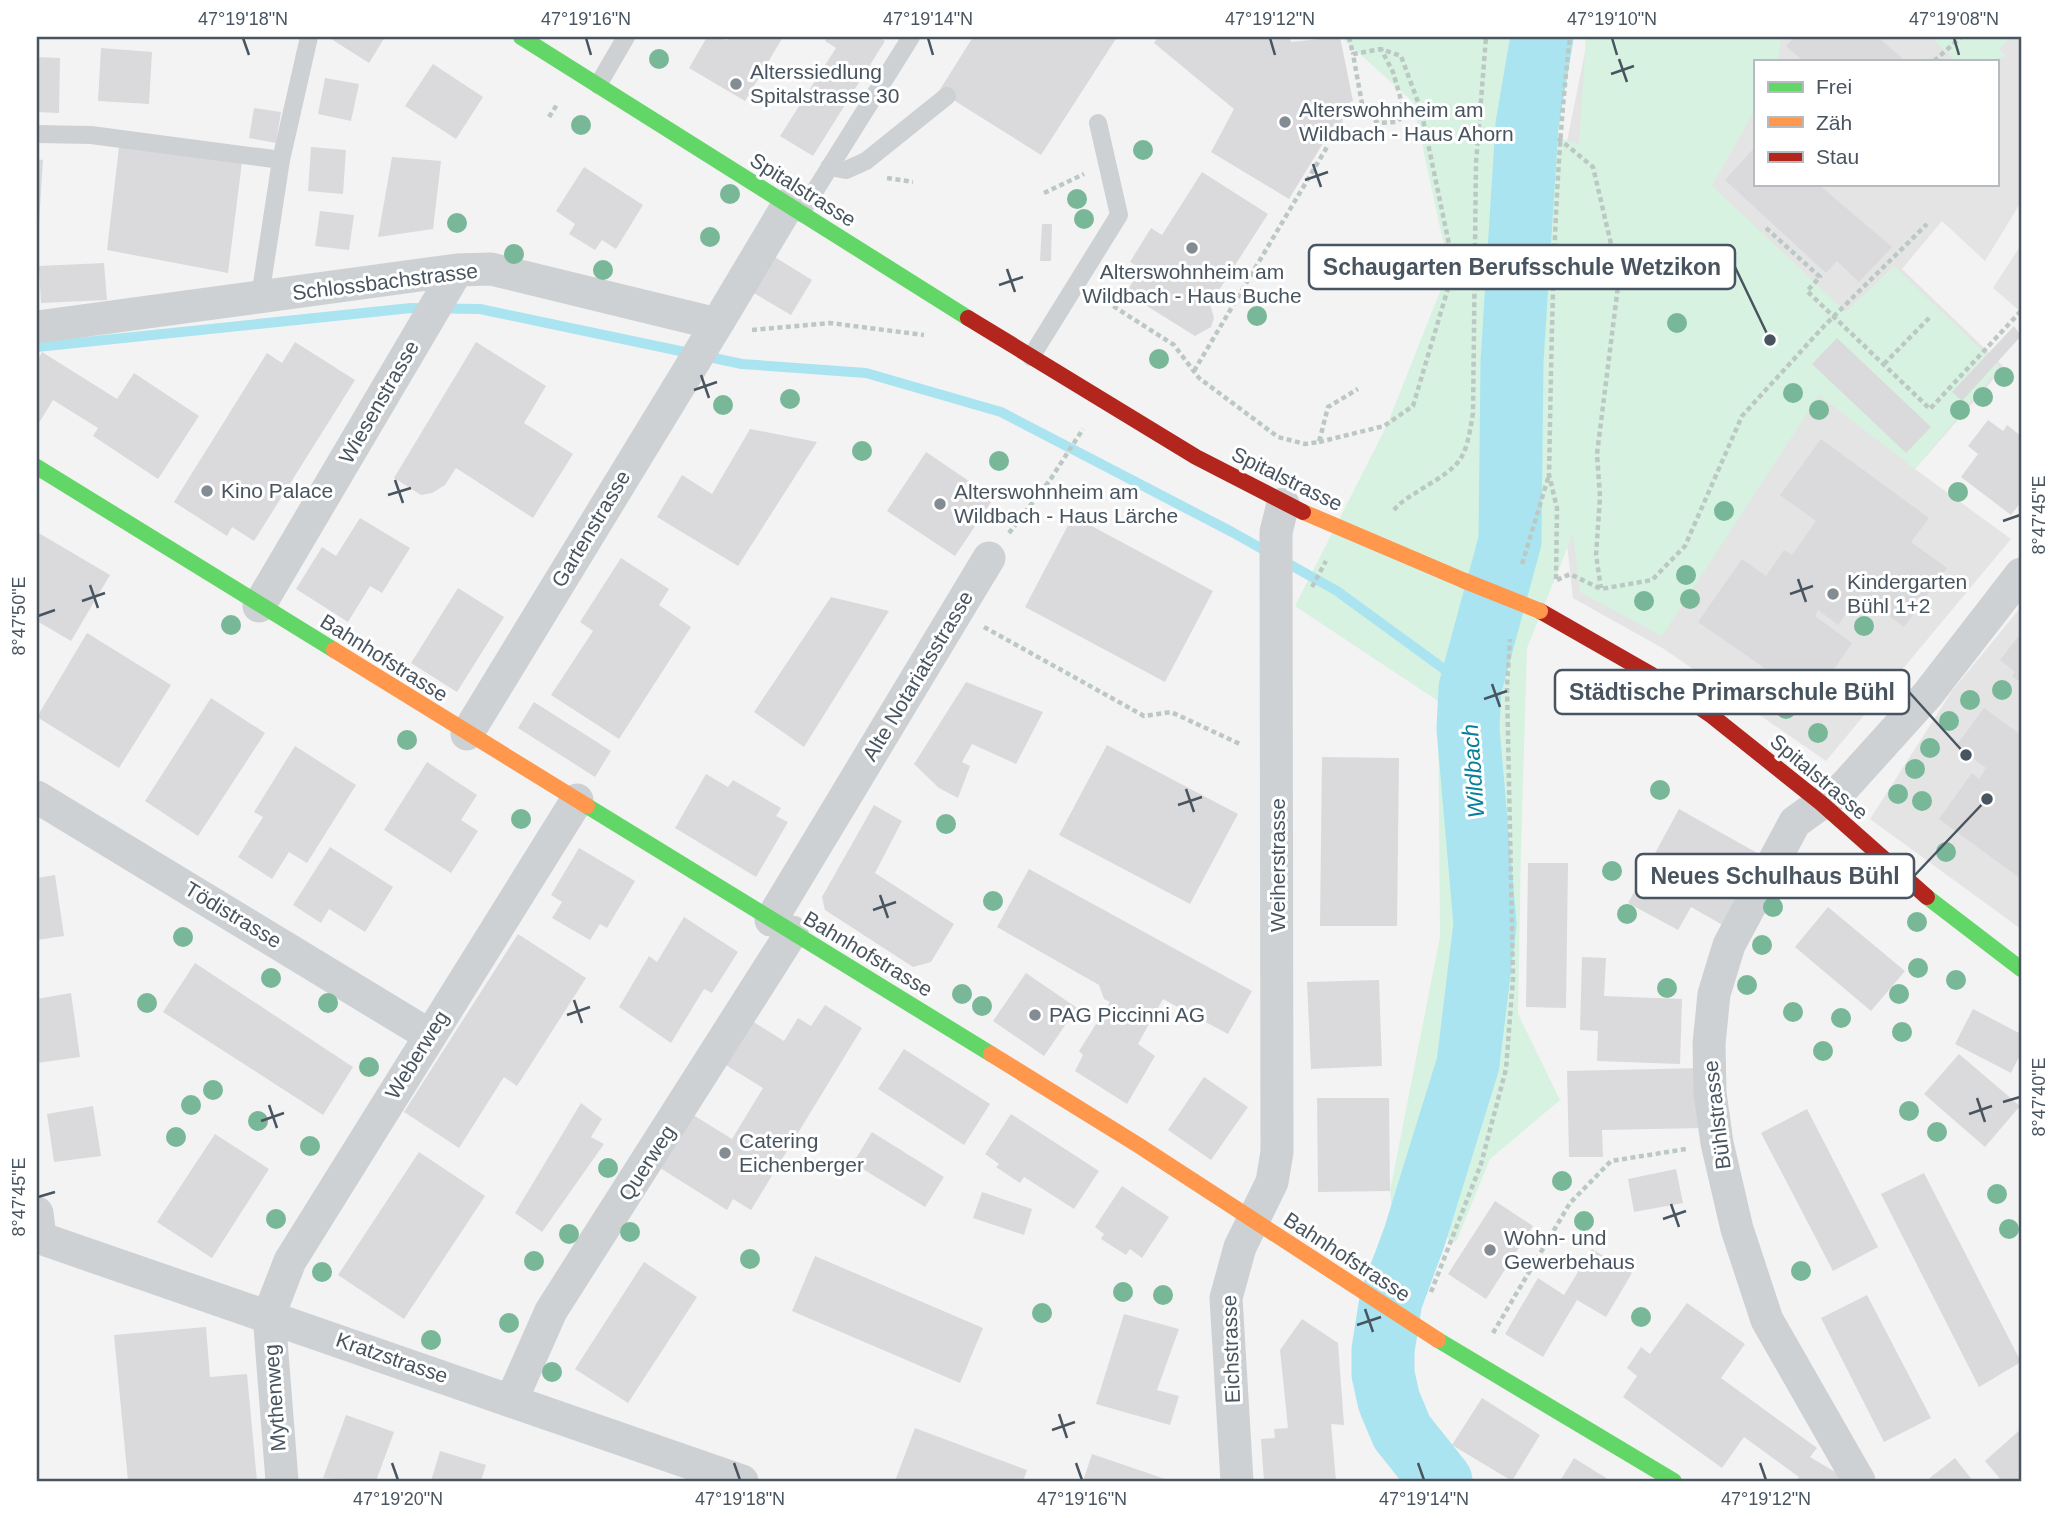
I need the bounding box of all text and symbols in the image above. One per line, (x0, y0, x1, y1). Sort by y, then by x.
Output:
text: 47°19'18"N (198, 9, 288, 29)
text: 47°19'16"N (541, 9, 631, 29)
text: 47°19'14"N (883, 9, 973, 29)
text: 47°19'12"N (1225, 9, 1315, 29)
text: 47°19'10"N (1567, 9, 1657, 29)
text: 47°19'08"N (1909, 9, 1999, 29)
place label: Alterssiedlung Spitalstrasse 30 (750, 60, 899, 107)
legend (1754, 60, 1998, 186)
text: Frei (1816, 75, 1852, 98)
marker: Alterssiedlung Spitalstrasse 30 (728, 76, 744, 92)
place label: Alterswohnheim am Wildbach - Haus Ahorn (1299, 98, 1514, 145)
text: Zäh (1816, 111, 1852, 134)
marker: Alterswohnheim am Wildbach - Haus Ahorn (1277, 114, 1293, 130)
text: Stau (1816, 145, 1859, 168)
street label: Spitalstrasse (746, 148, 860, 231)
marker: Alterswohnheim am Wildbach - Haus Buche (1184, 240, 1200, 256)
callout: Schaugarten Berufsschule Wetzikon (1309, 245, 1735, 289)
text: Schaugarten Berufsschule Wetzikon (1323, 254, 1721, 280)
street label: Schlossbachstrasse (291, 259, 479, 304)
place label: Alterswohnheim am Wildbach - Haus Buche (1082, 260, 1302, 307)
street label: Wiesenstrasse (334, 336, 423, 467)
street label: Spitalstrasse (1228, 442, 1346, 515)
street label: Gartenstrasse (547, 466, 634, 591)
text: 8°47'45"E (2029, 475, 2049, 555)
place label: Kino Palace (221, 479, 333, 502)
place label: Alterswohnheim am Wildbach - Haus Lärche (954, 480, 1178, 527)
marker: Kino Palace (199, 483, 215, 499)
marker: Alterswohnheim am Wildbach - Haus Lärche (932, 496, 948, 512)
place label: Kindergarten Bühl 1+2 (1847, 570, 1967, 617)
text: 8°47'50"E (9, 576, 29, 656)
marker: Kindergarten Bühl 1+2 (1825, 586, 1841, 602)
street label: Alte Notariatsstrasse (858, 587, 977, 765)
street label: Bahnhofstrasse (316, 609, 452, 706)
callout: Städtische Primarschule Bühl (1555, 670, 1909, 714)
text: Städtische Primarschule Bühl (1569, 679, 1895, 705)
water label: Wildbach (1457, 723, 1489, 819)
street label: Spitalstrasse (1766, 729, 1873, 824)
street label: Weiherstrasse (1266, 798, 1289, 932)
callout: Neues Schulhaus Bühl (1636, 854, 1914, 898)
text: Neues Schulhaus Bühl (1650, 863, 1900, 889)
street label: Tödistrasse (181, 877, 286, 952)
street label: Bahnhofstrasse (800, 906, 937, 1001)
place label: PAG Piccinni AG (1049, 1003, 1205, 1026)
street label: Weberweg (380, 1006, 453, 1103)
marker: PAG Piccinni AG (1027, 1007, 1043, 1023)
text: 8°47'40"E (2029, 1057, 2049, 1137)
street label: Bühlstrasse (1698, 1059, 1735, 1171)
street label: Querweg (614, 1121, 679, 1205)
place label: Catering Eichenberger (739, 1129, 864, 1176)
marker: Catering Eichenberger (717, 1145, 733, 1161)
text: 8°47'45"E (9, 1157, 29, 1237)
street label: Bahnhofstrasse (1280, 1207, 1415, 1306)
place label: Wohn- und Gewerbehaus (1504, 1226, 1635, 1273)
marker: Wohn- und Gewerbehaus (1482, 1242, 1498, 1258)
street label: Eichstrasse (1217, 1294, 1244, 1404)
street label: Kratzstrasse (333, 1328, 451, 1387)
street label: Mythenweg (259, 1344, 290, 1452)
text: 47°19'20"N (353, 1489, 443, 1509)
text: 47°19'18"N (695, 1489, 785, 1509)
text: 47°19'16"N (1037, 1489, 1127, 1509)
text: 47°19'14"N (1379, 1489, 1469, 1509)
text: 47°19'12"N (1721, 1489, 1811, 1509)

